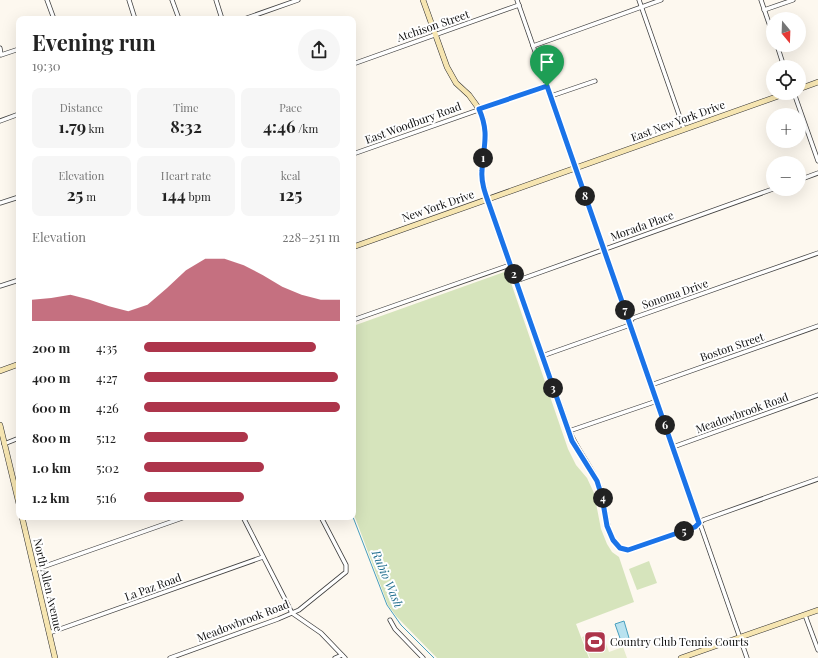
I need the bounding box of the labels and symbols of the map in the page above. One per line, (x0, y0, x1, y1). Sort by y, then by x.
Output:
street label: Atchison Street (394, 6, 471, 45)
north arrow (766, 12, 806, 52)
pin (530, 45, 564, 86)
street label: East New York Drive (629, 96, 727, 145)
street label: East Woodbury Road (363, 98, 464, 147)
pin: 1 (473, 148, 493, 168)
street label: New York Drive (400, 186, 476, 225)
pin: 8 (575, 186, 595, 206)
street label: Morada Place (608, 207, 676, 244)
pin: 2 (504, 264, 524, 284)
street label: Sonoma Drive (640, 275, 710, 312)
pin: 7 (615, 300, 635, 320)
street label: Boston Street (698, 329, 766, 364)
pin: 3 (543, 378, 563, 398)
street label: Meadowbrook Road (693, 389, 791, 436)
pin: 6 (655, 415, 675, 435)
pin: 4 (593, 488, 613, 508)
pin: 5 (674, 521, 694, 541)
street label: North Allen Avenue (30, 537, 67, 633)
water label: Rubio Wash (368, 547, 407, 610)
street label: La Paz Road (122, 569, 184, 604)
street label: Meadowbrook Road (195, 596, 292, 645)
sports icon: Country Club Tennis Courts (582, 629, 608, 655)
place label: Country Club Tennis Courts (610, 634, 749, 649)

